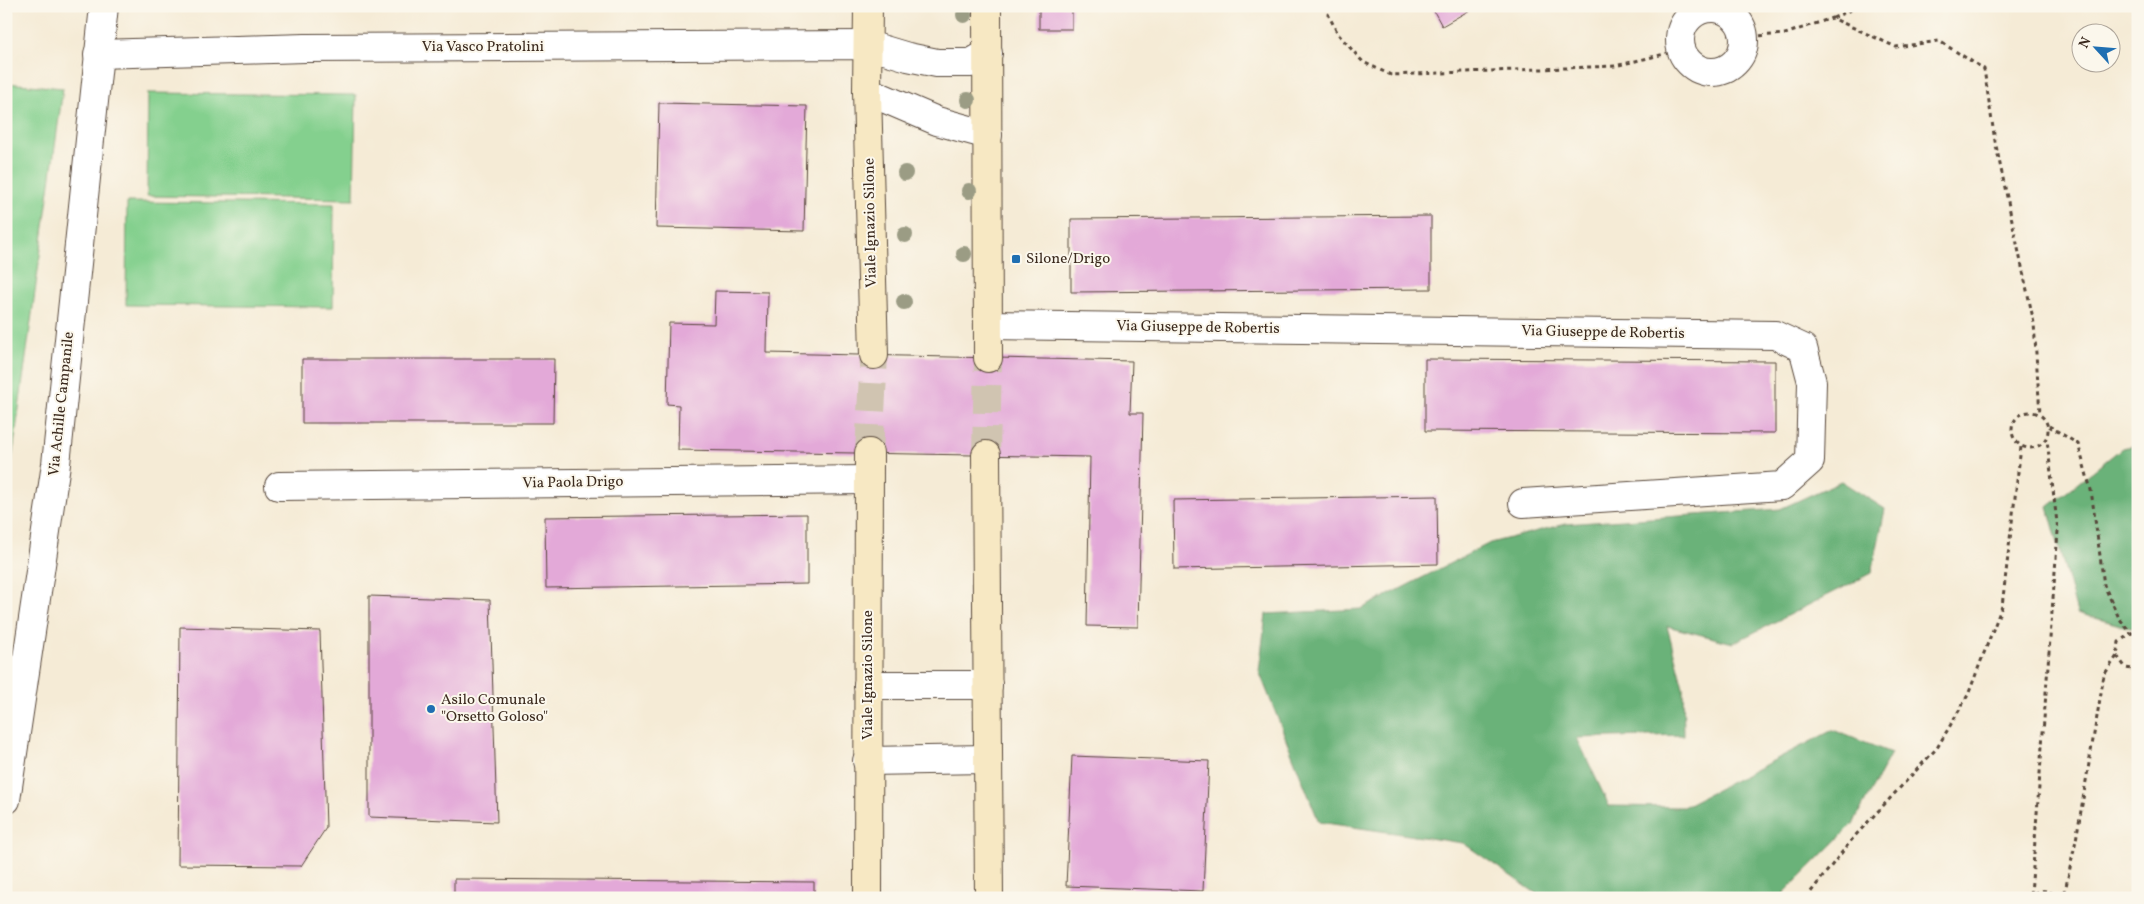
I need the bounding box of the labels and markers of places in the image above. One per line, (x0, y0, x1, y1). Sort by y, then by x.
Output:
place label: Silone/Drigo (1026, 249, 1110, 270)
marker: Silone/Drigo (1010, 253, 1022, 265)
place label: Asilo Comunale "Orsetto Goloso" (441, 690, 548, 728)
marker: Asilo Comunale "Orsetto Goloso" (425, 703, 437, 715)

